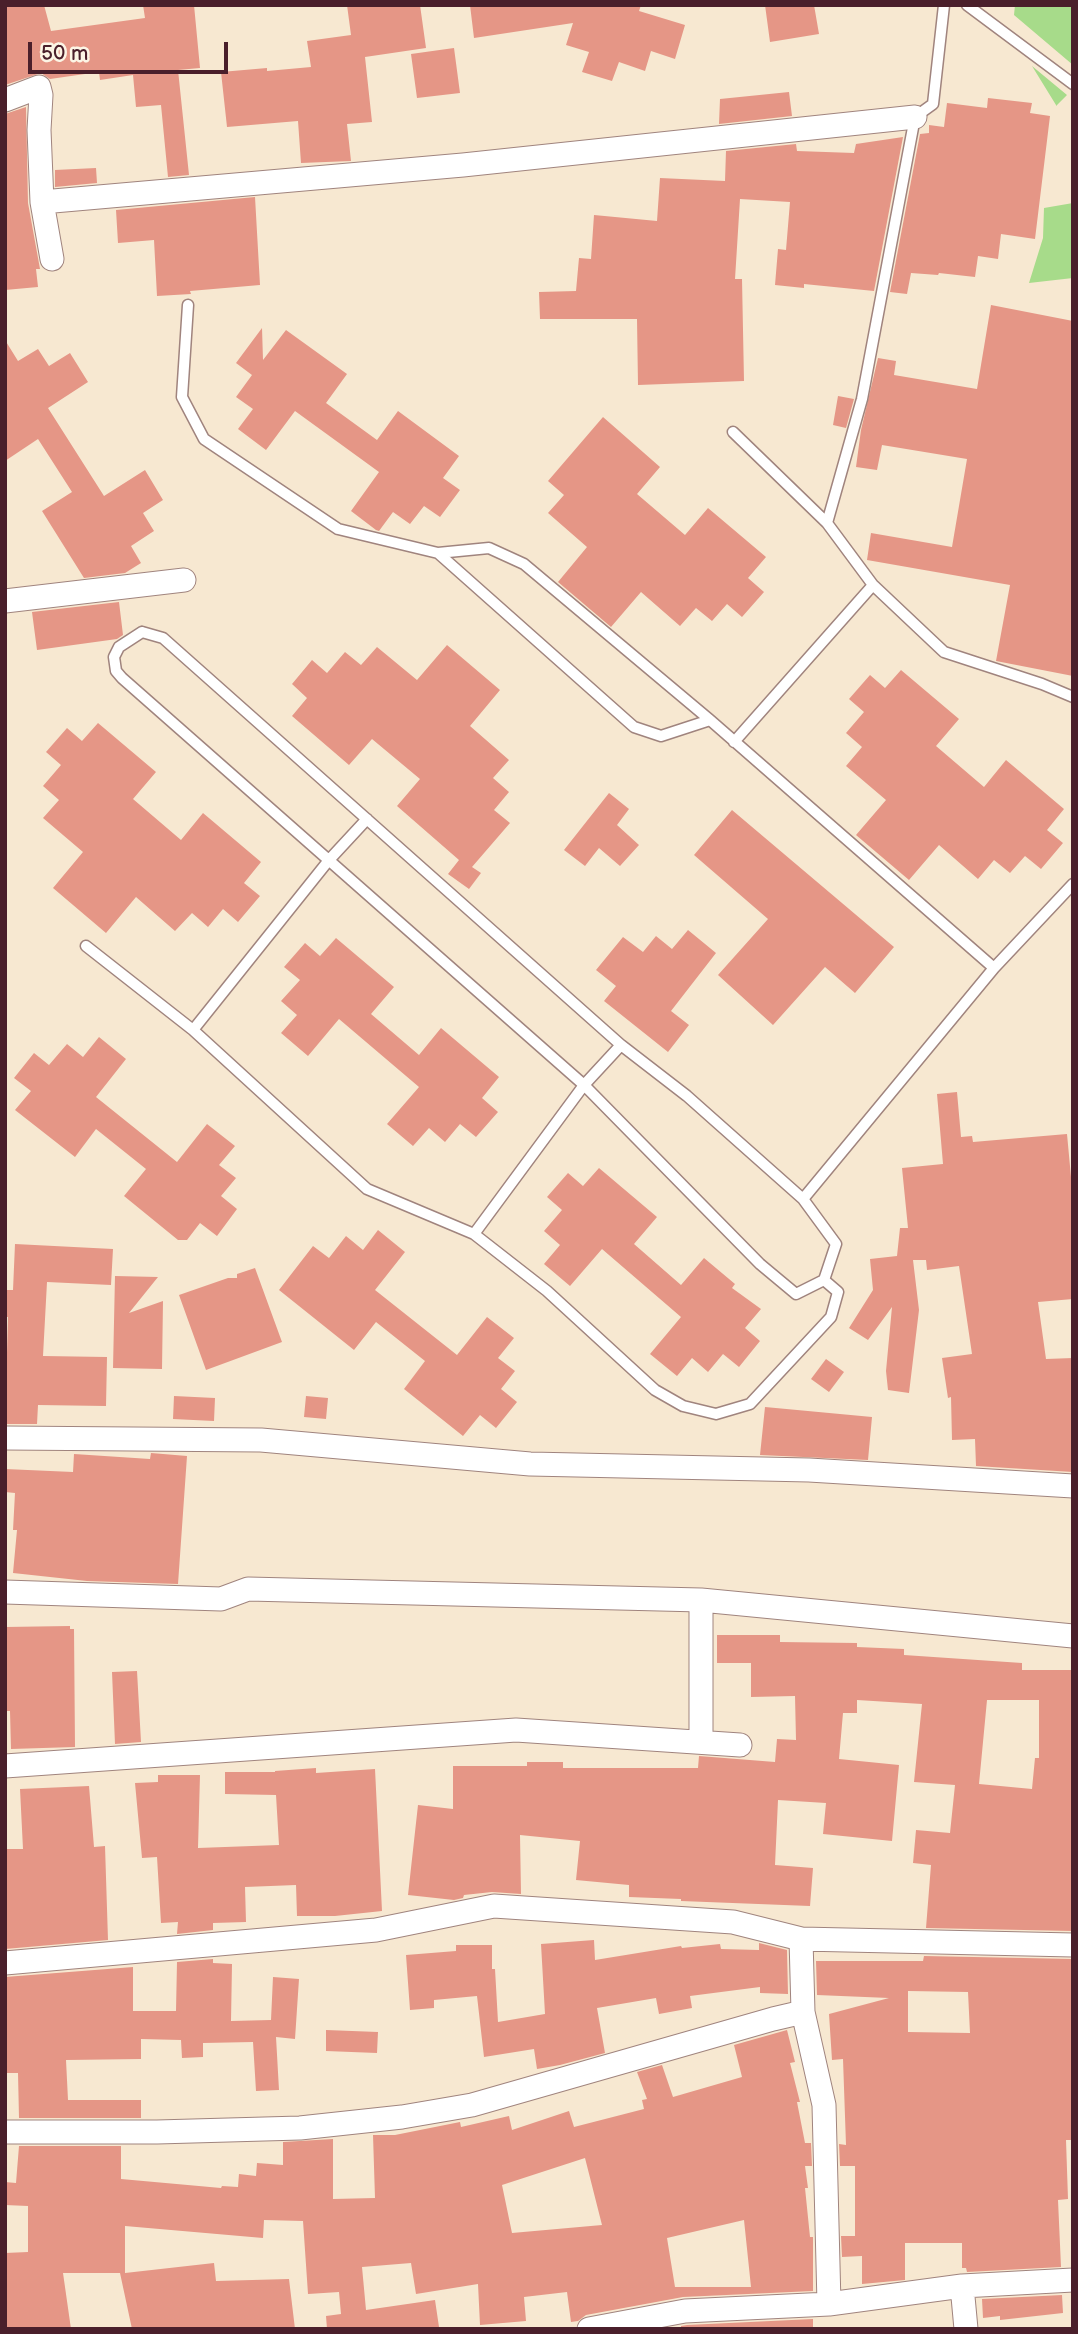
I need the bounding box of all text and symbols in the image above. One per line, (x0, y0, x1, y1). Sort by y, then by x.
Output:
scale bar (32, 28, 231, 72)
text: 50 m (41, 41, 88, 66)

